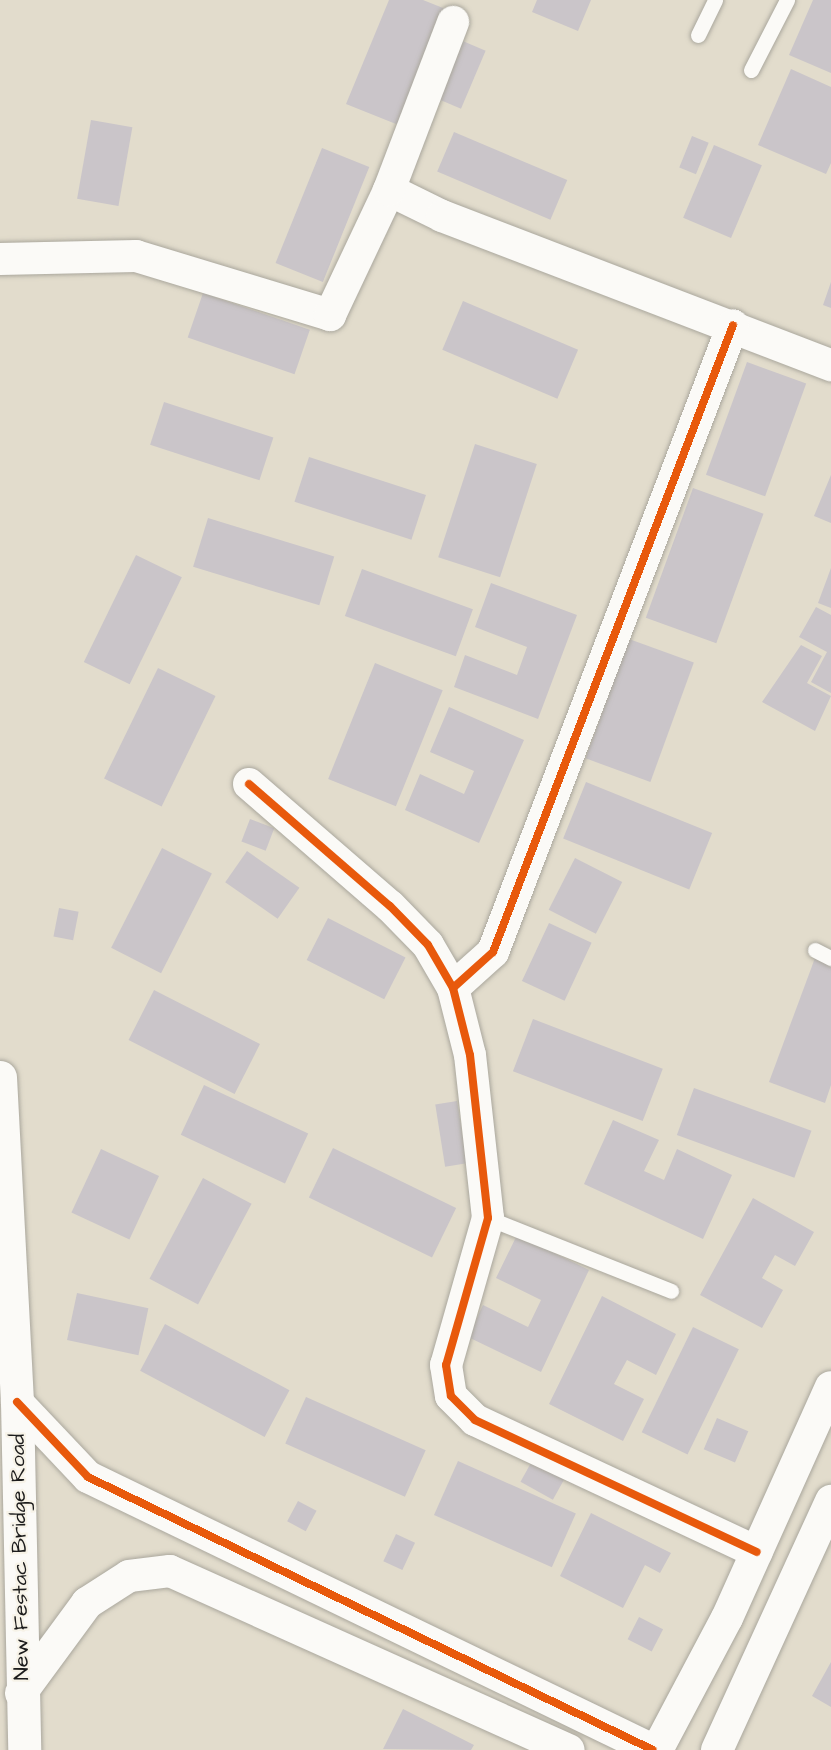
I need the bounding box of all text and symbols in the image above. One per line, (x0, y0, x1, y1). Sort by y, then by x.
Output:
street label: New Festac Bridge Road (5, 1434, 35, 1680)

